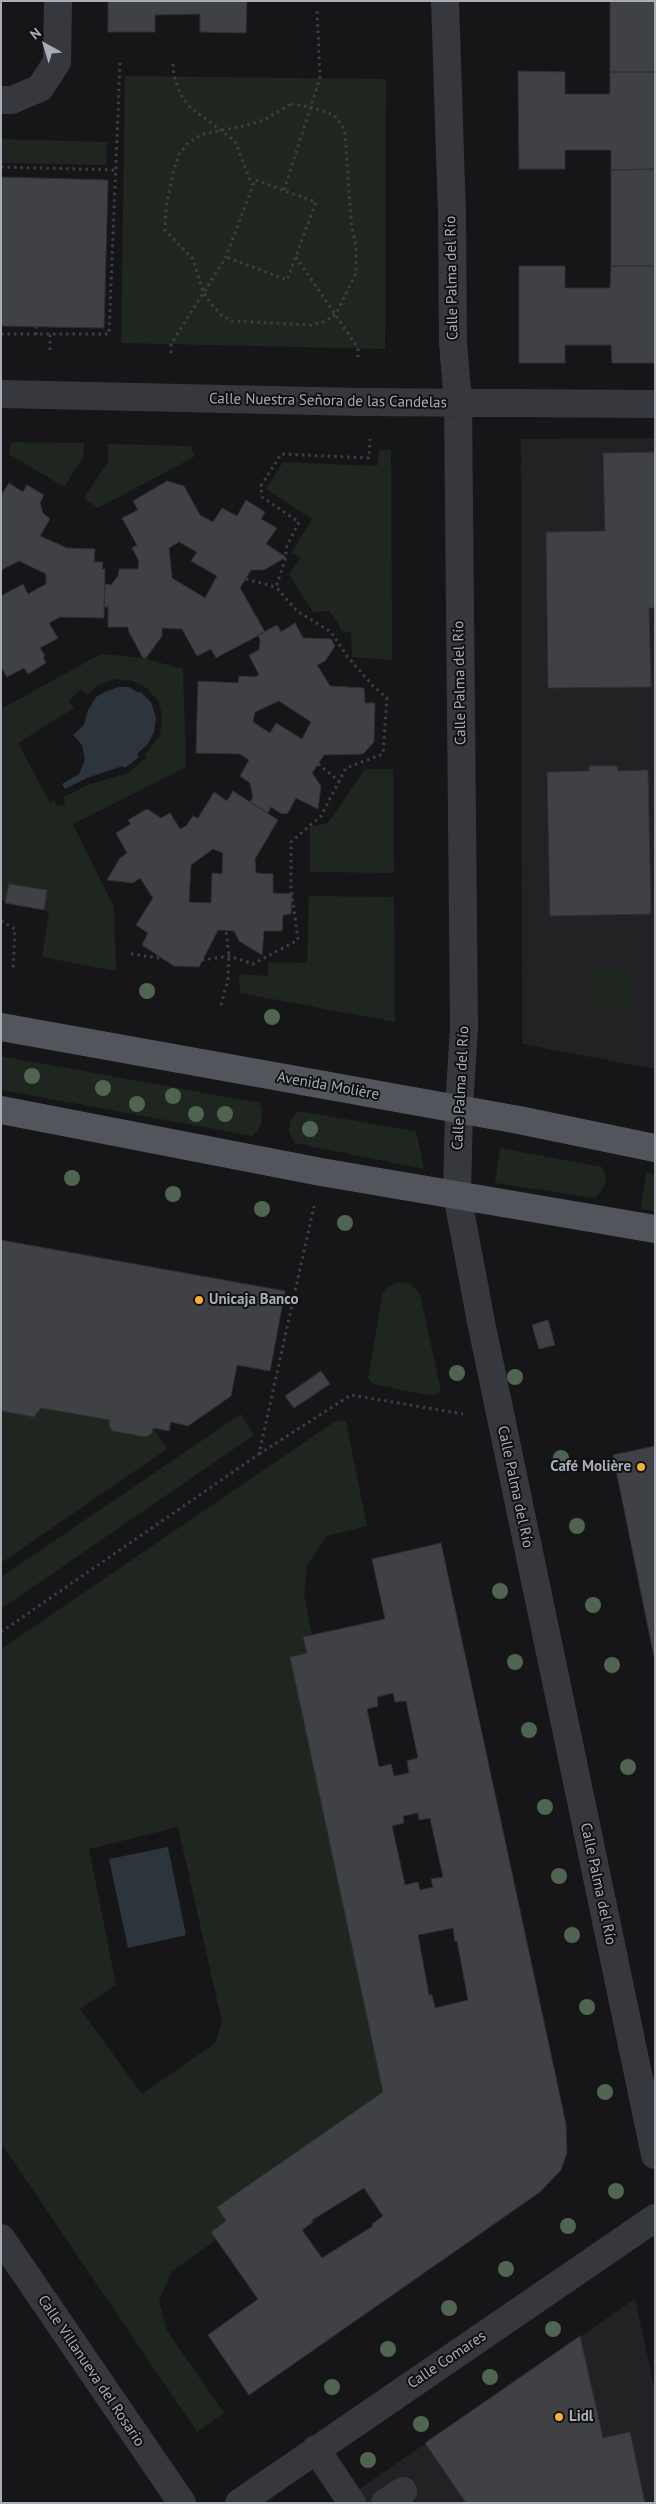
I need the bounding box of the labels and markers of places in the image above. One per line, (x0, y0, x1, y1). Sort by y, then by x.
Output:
place label: Unicaja Banco (209, 1291, 299, 1309)
marker: Unicaja Banco (193, 1294, 205, 1306)
place label: Café Molière (550, 1458, 631, 1476)
marker: Café Molière (635, 1461, 647, 1473)
place label: Lidl (569, 2408, 593, 2426)
marker: Lidl (553, 2411, 565, 2423)

